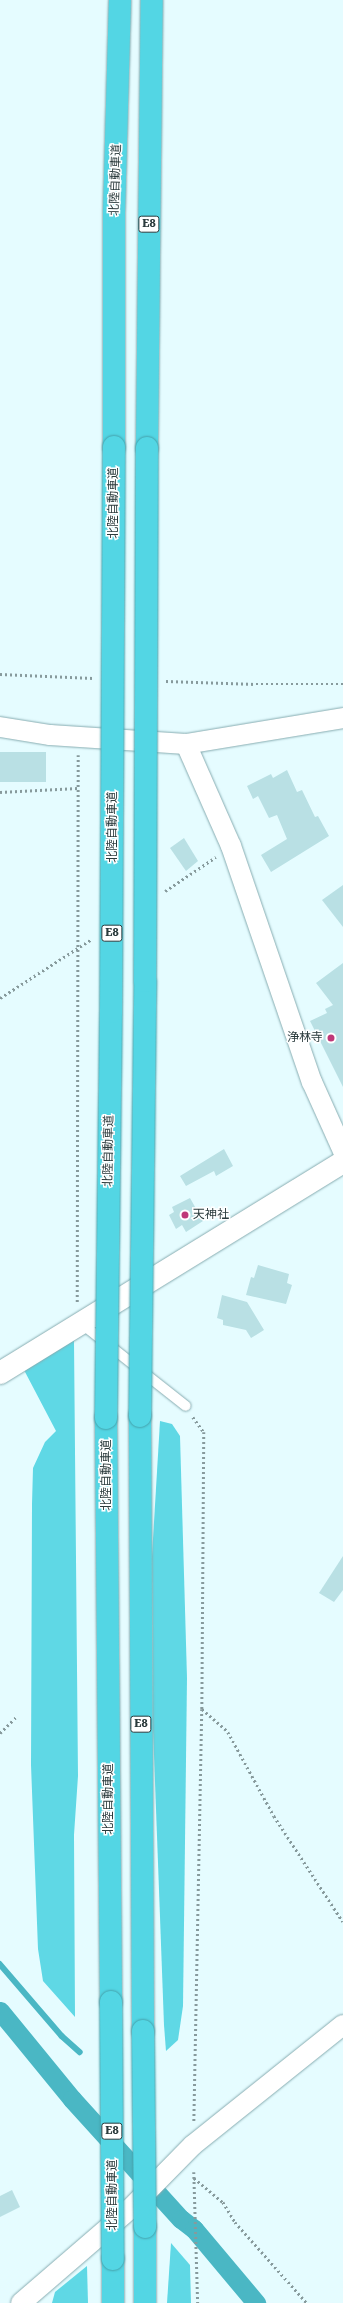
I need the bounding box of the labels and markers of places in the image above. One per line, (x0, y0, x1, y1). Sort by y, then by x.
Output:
place label: 浄林寺 (287, 1031, 323, 1045)
marker: 浄林寺 (326, 1033, 336, 1043)
place label: 天神社 (193, 1208, 229, 1222)
marker: 天神社 (180, 1210, 190, 1220)

